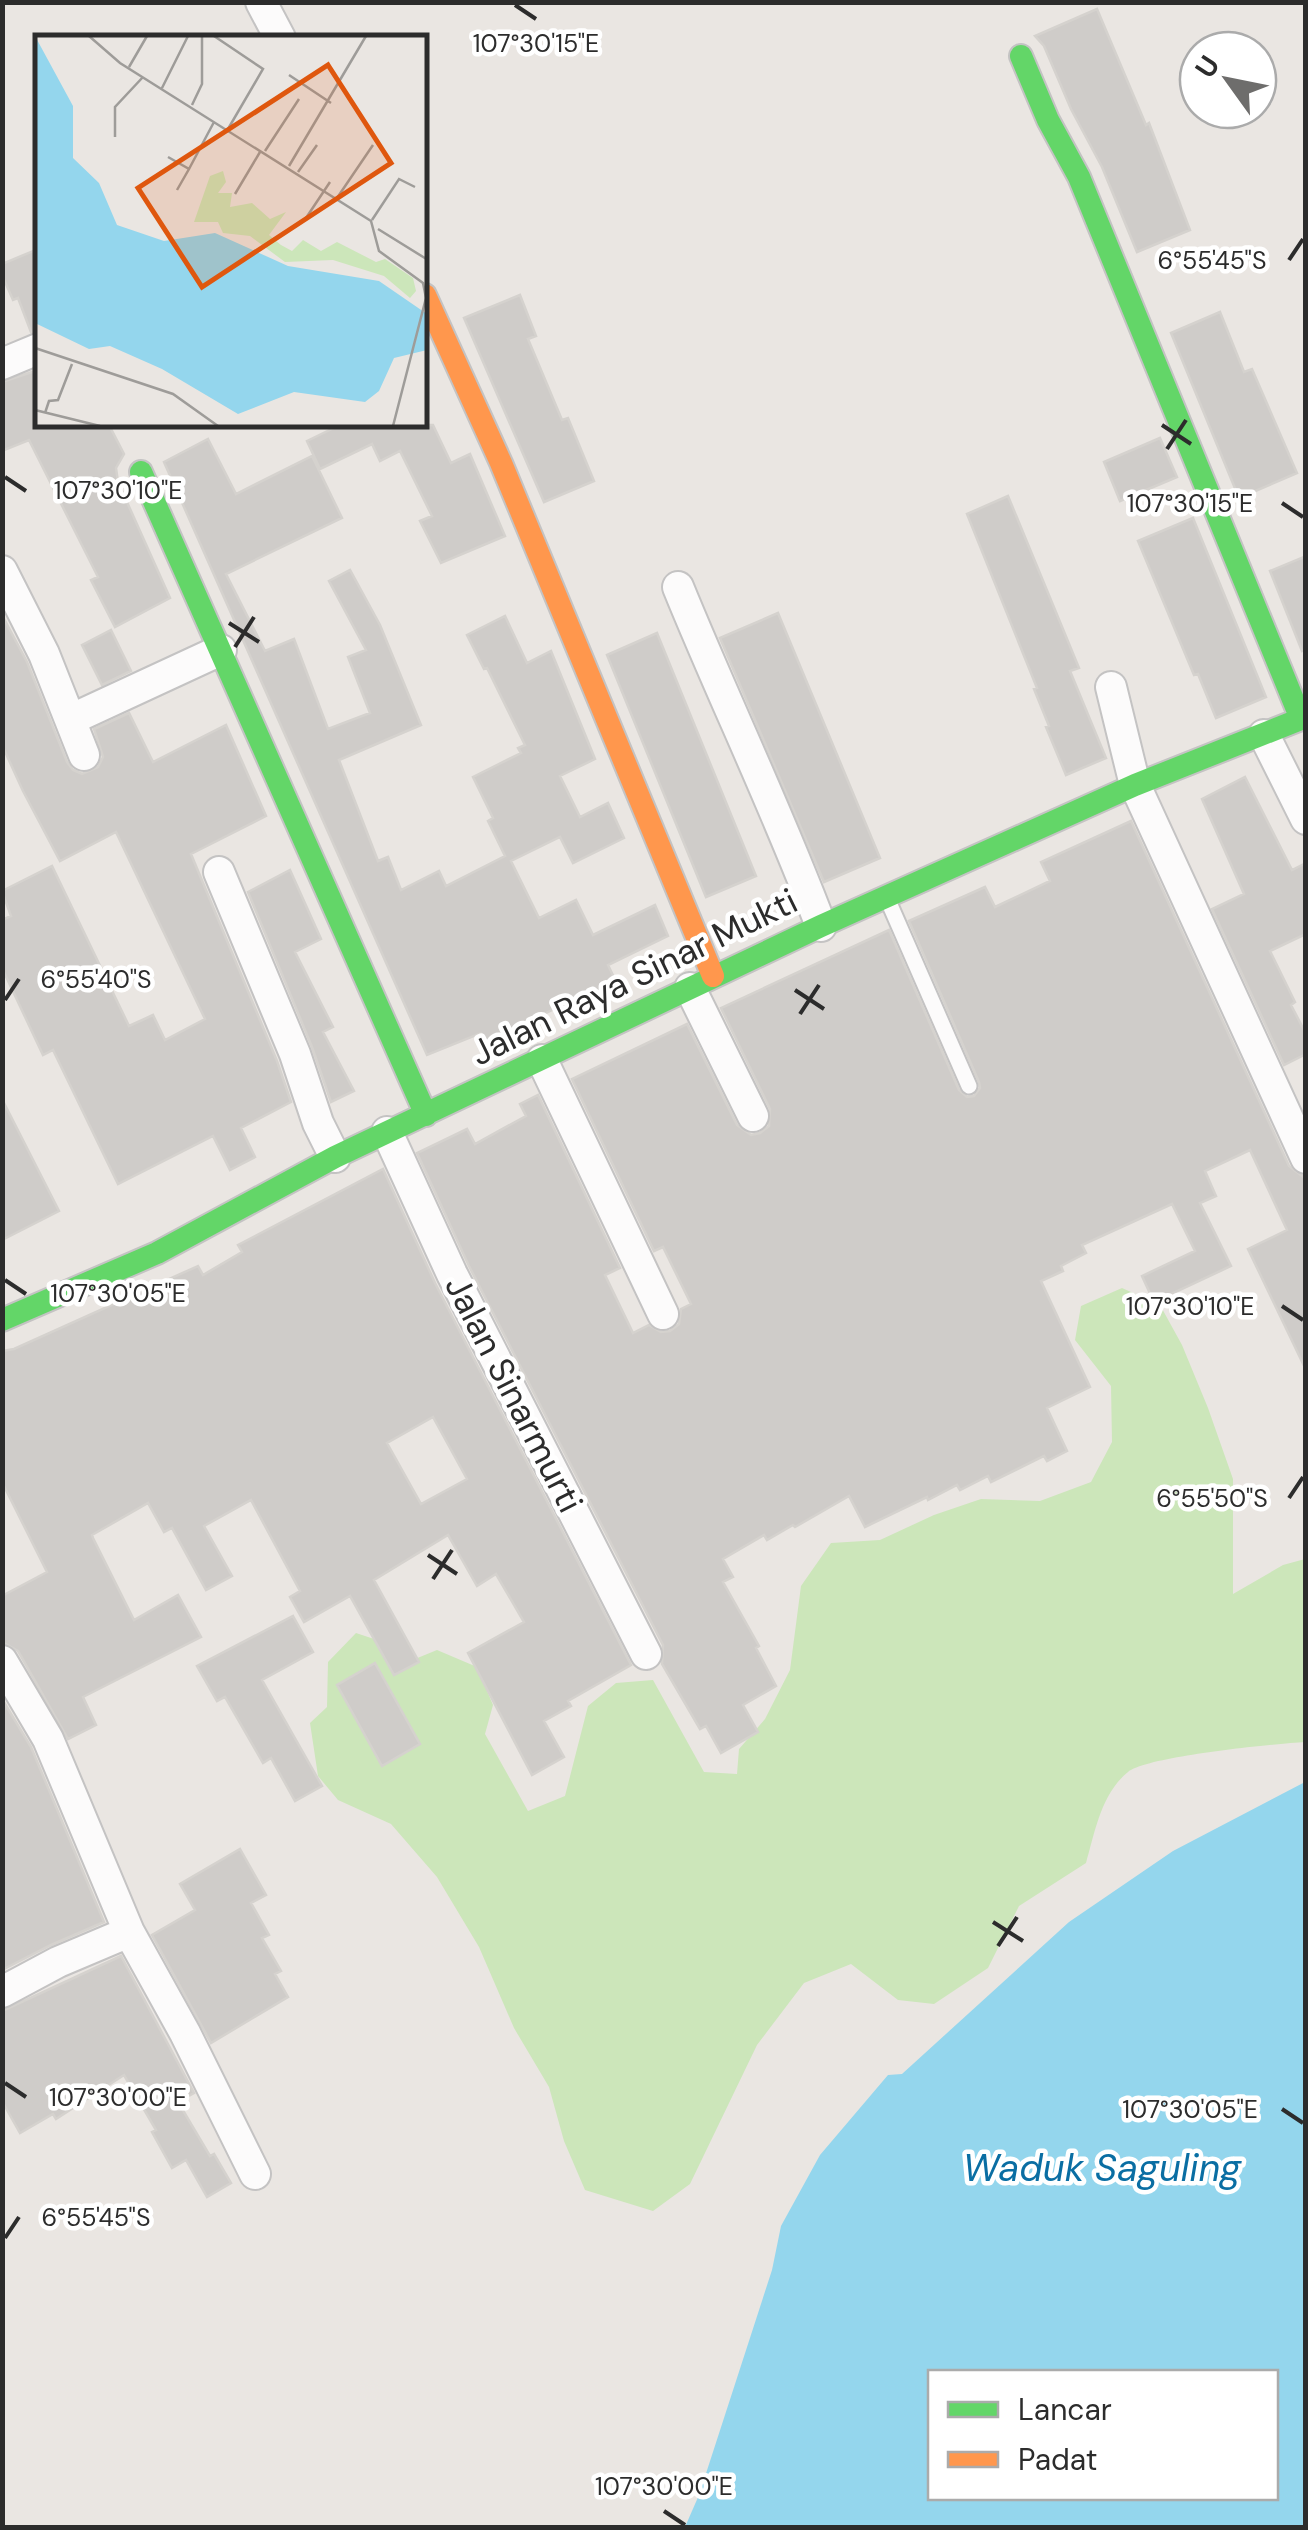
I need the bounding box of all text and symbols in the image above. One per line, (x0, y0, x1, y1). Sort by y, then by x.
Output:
text: 107°30'15"E (473, 27, 599, 60)
north arrow (1178, 30, 1278, 130)
inset map (35, 35, 428, 428)
text: U (1187, 49, 1228, 85)
text: 6°55'45"S (1158, 244, 1266, 277)
text: 107°30'10"E (54, 474, 182, 507)
text: 107°30'15"E (1127, 487, 1253, 520)
street label: Jalan Raya Sinar Mukti (463, 878, 805, 1076)
text: 6°55'40"S (40, 963, 152, 996)
street label: Jalan Sinarmurti (435, 1268, 593, 1520)
text: 107°30'05"E (50, 1277, 186, 1310)
text: 107°30'10"E (1126, 1290, 1254, 1323)
text: 6°55'50"S (1156, 1482, 1268, 1515)
text: 107°30'00"E (49, 2081, 187, 2114)
text: 107°30'05"E (1122, 2093, 1258, 2126)
water label: Waduk Saguling (963, 2143, 1242, 2193)
text: 6°55'45"S (42, 2201, 150, 2234)
legend (928, 2370, 1278, 2500)
text: Lancar (1018, 2390, 1112, 2429)
text: Padat (1018, 2440, 1098, 2479)
text: 107°30'00"E (595, 2470, 733, 2503)

